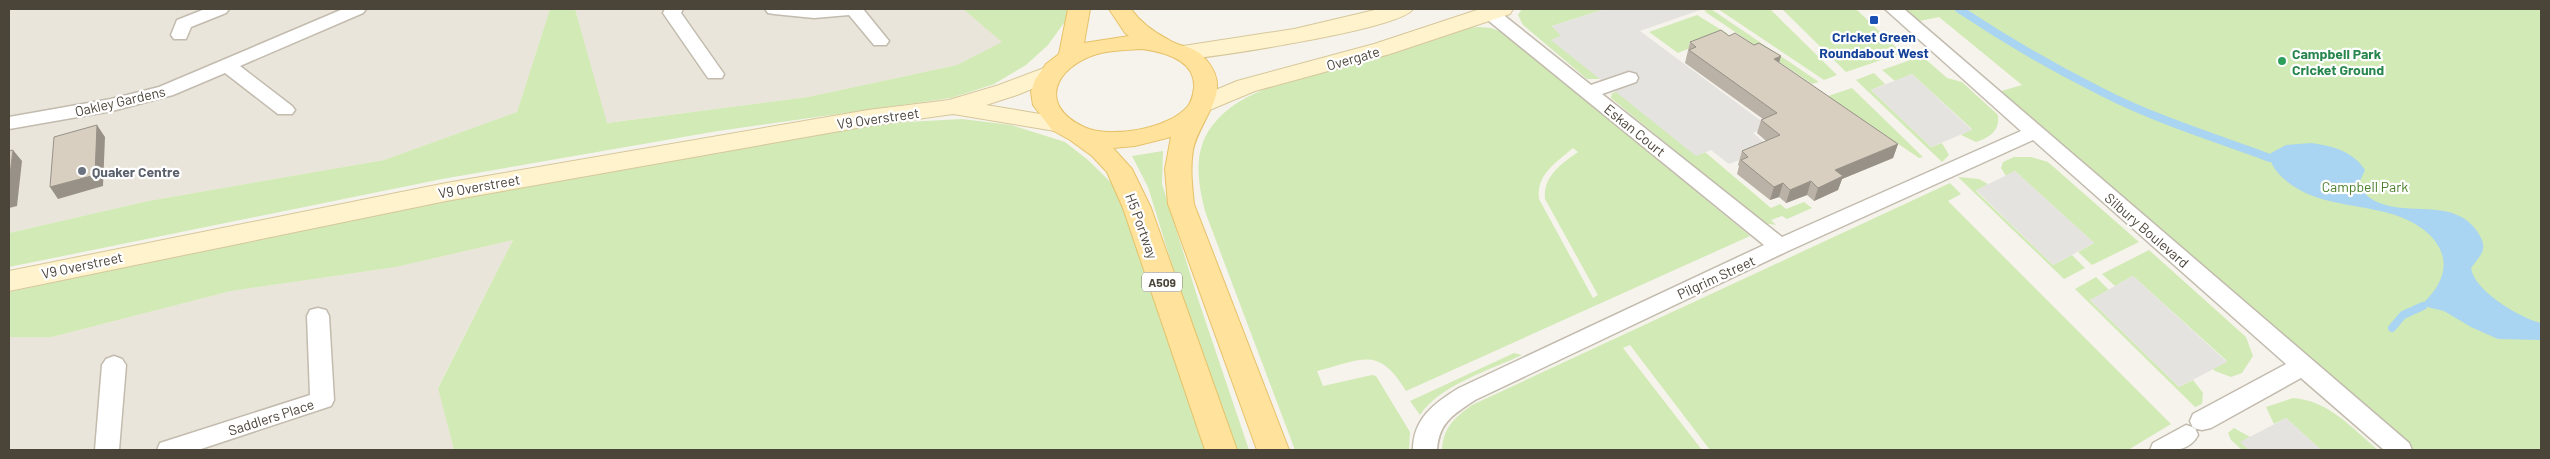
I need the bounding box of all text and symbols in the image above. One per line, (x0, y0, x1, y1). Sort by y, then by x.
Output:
marker: Cricket Green Roundabout West (1868, 14, 1880, 26)
place label: Cricket Green Roundabout West (1819, 28, 1929, 61)
street label: Overgate (1324, 42, 1382, 74)
place label: Campbell Park Cricket Ground (2292, 45, 2384, 78)
marker: Campbell Park Cricket Ground (2276, 55, 2288, 67)
street label: Oakley Gardens (73, 82, 167, 120)
street label: Eskan Court (1601, 100, 1669, 160)
street label: V9 Overstreet (836, 104, 920, 132)
place label: Quaker Centre (92, 163, 180, 180)
marker: Quaker Centre (76, 165, 88, 177)
street label: V9 Overstreet (437, 170, 521, 202)
park label: Campbell Park (2322, 178, 2408, 195)
street label: Silbury Boulevard (2102, 189, 2192, 271)
street label: H5 Portway (1122, 191, 1162, 262)
street label: V9 Overstreet (40, 248, 124, 282)
street label: Pilgrim Street (1674, 252, 1758, 302)
road number: A509 (1142, 272, 1182, 292)
street label: Saddlers Place (226, 395, 316, 439)

